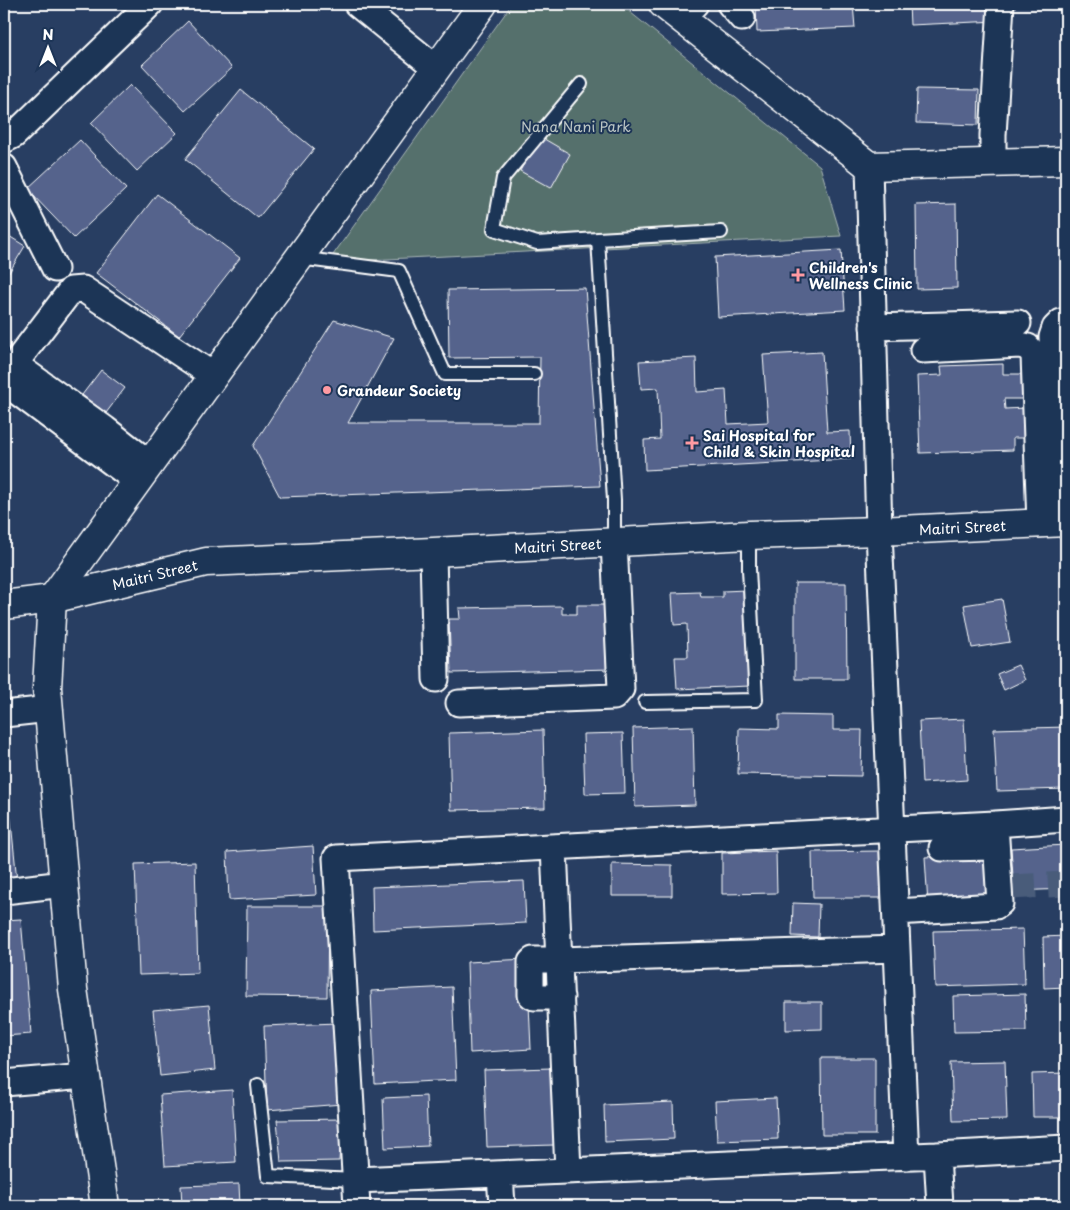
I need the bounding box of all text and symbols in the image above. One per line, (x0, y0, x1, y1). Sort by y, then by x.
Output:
north arrow (22, 22, 72, 72)
text: N (42, 24, 54, 45)
park label: Nana Nani Park (521, 116, 631, 137)
place label: Children's Wellness Clinic (809, 257, 913, 294)
marker: Children's Wellness Clinic (791, 268, 805, 282)
place label: Grandeur Society (337, 380, 461, 401)
marker: Grandeur Society (321, 384, 333, 396)
place label: Sai Hospital for Child & Skin Hospital (703, 425, 855, 462)
marker: Sai Hospital for Child & Skin Hospital (685, 436, 699, 450)
street label: Maitri Street (918, 514, 1007, 540)
street label: Maitri Street (514, 532, 602, 558)
street label: Maitri Street (110, 554, 200, 595)

